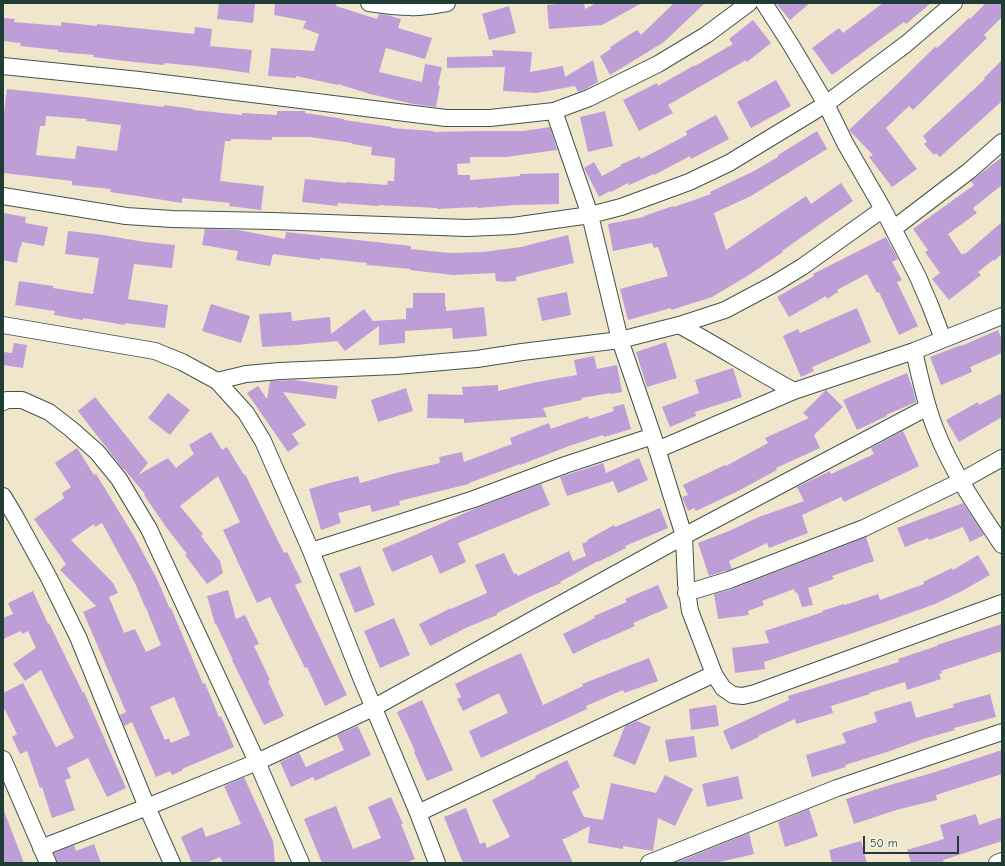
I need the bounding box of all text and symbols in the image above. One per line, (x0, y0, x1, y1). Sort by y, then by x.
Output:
scale bar (865, 828, 961, 854)
text: 50 m (870, 836, 898, 850)

